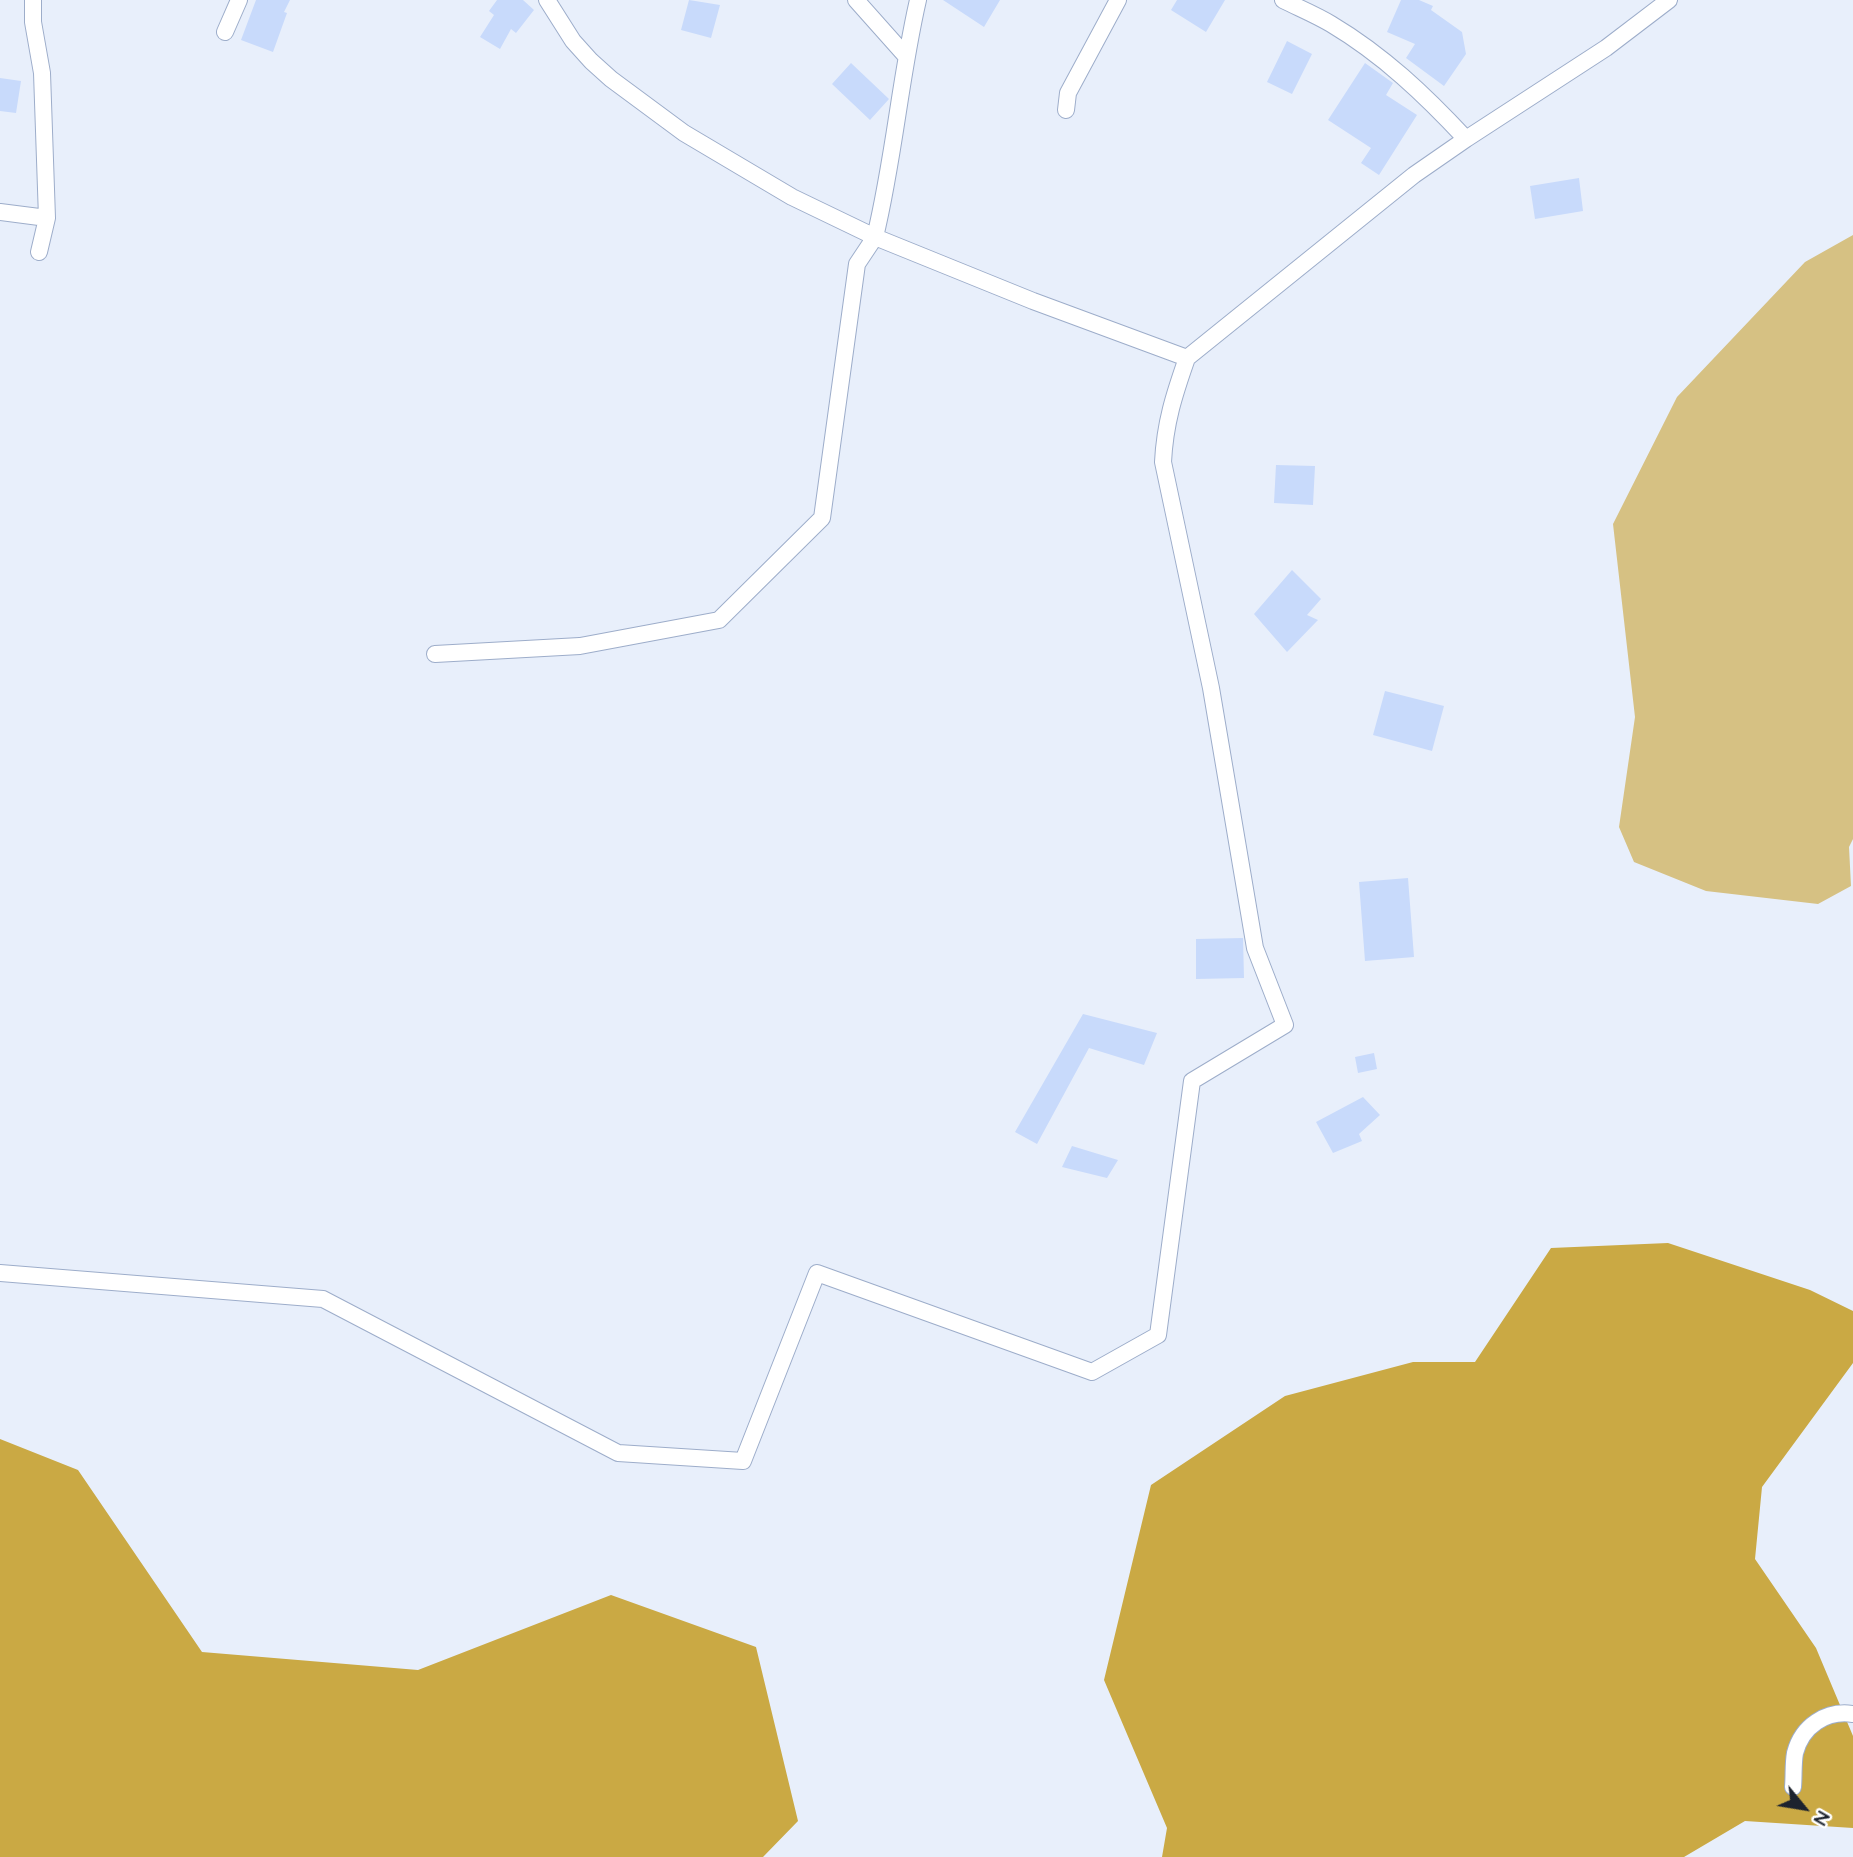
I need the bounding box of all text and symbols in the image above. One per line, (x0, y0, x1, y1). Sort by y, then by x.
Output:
north arrow (1769, 1773, 1839, 1843)
text: N (1808, 1806, 1836, 1831)

